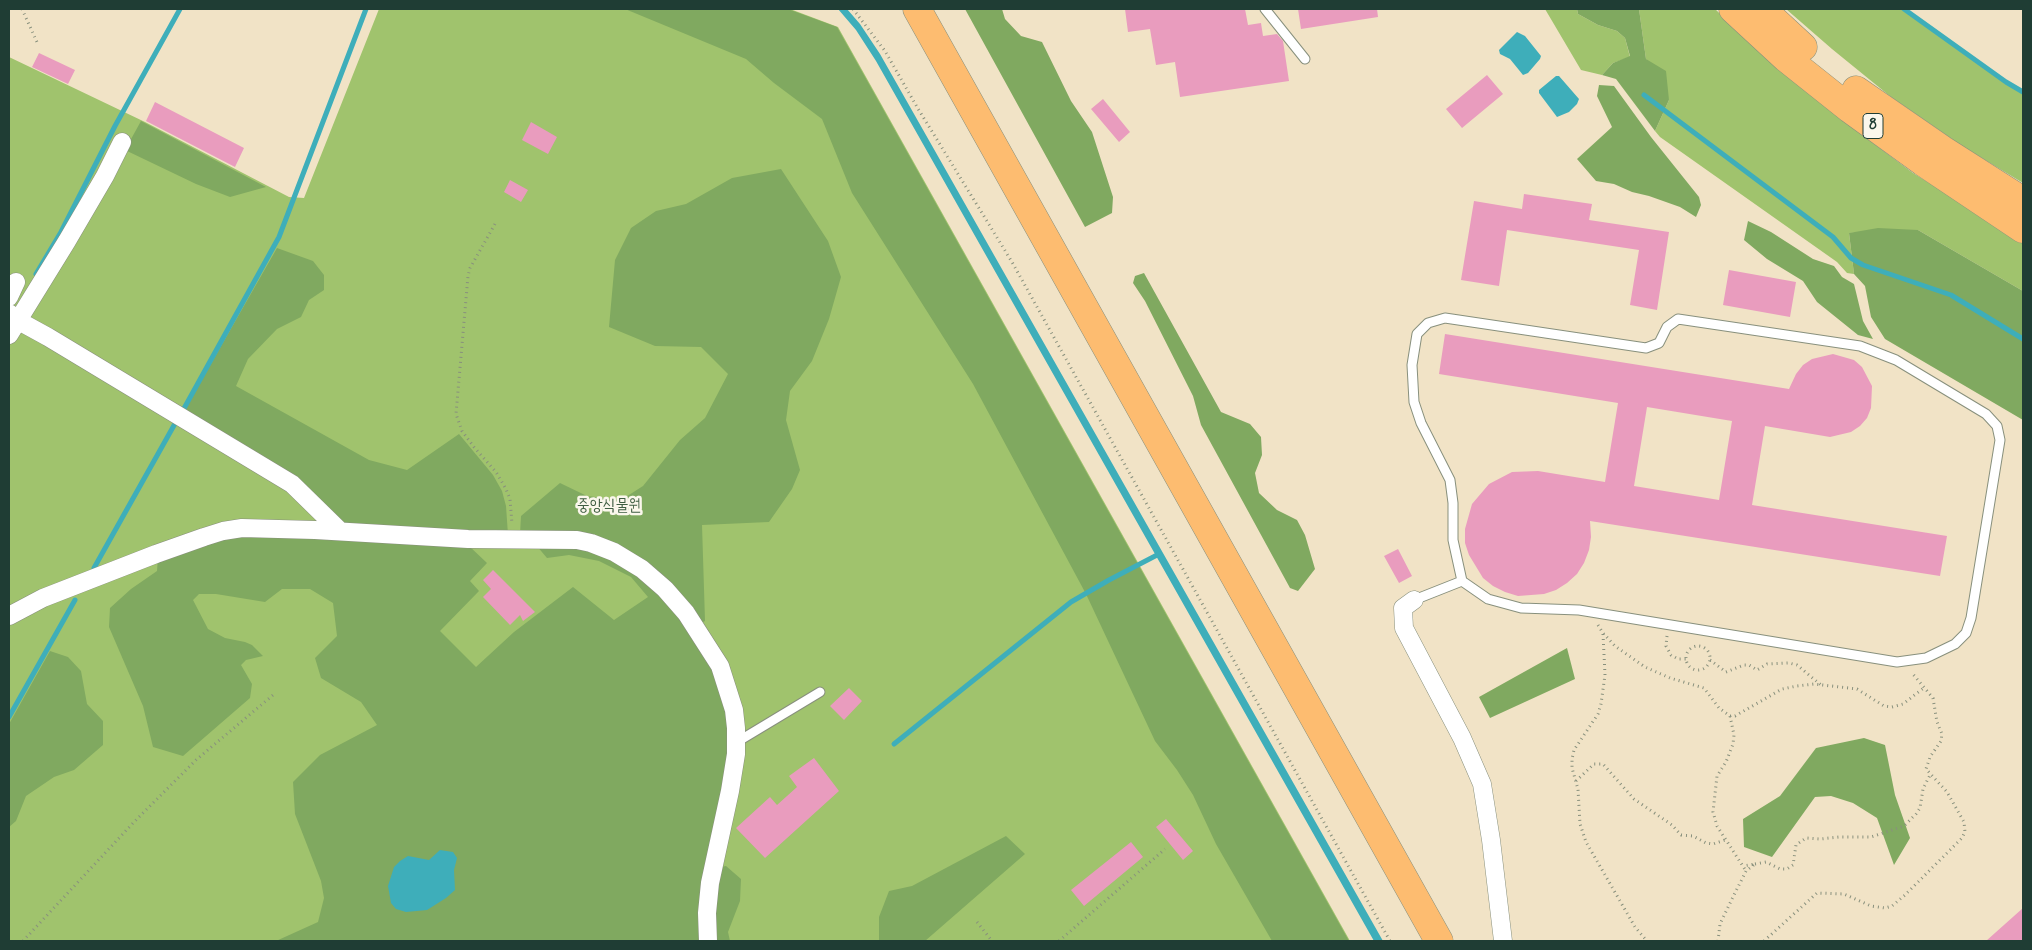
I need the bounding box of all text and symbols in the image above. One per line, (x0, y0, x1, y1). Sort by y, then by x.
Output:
road number: 8 (1863, 114, 1883, 138)
park label: 중앙식물원 (577, 497, 641, 517)

